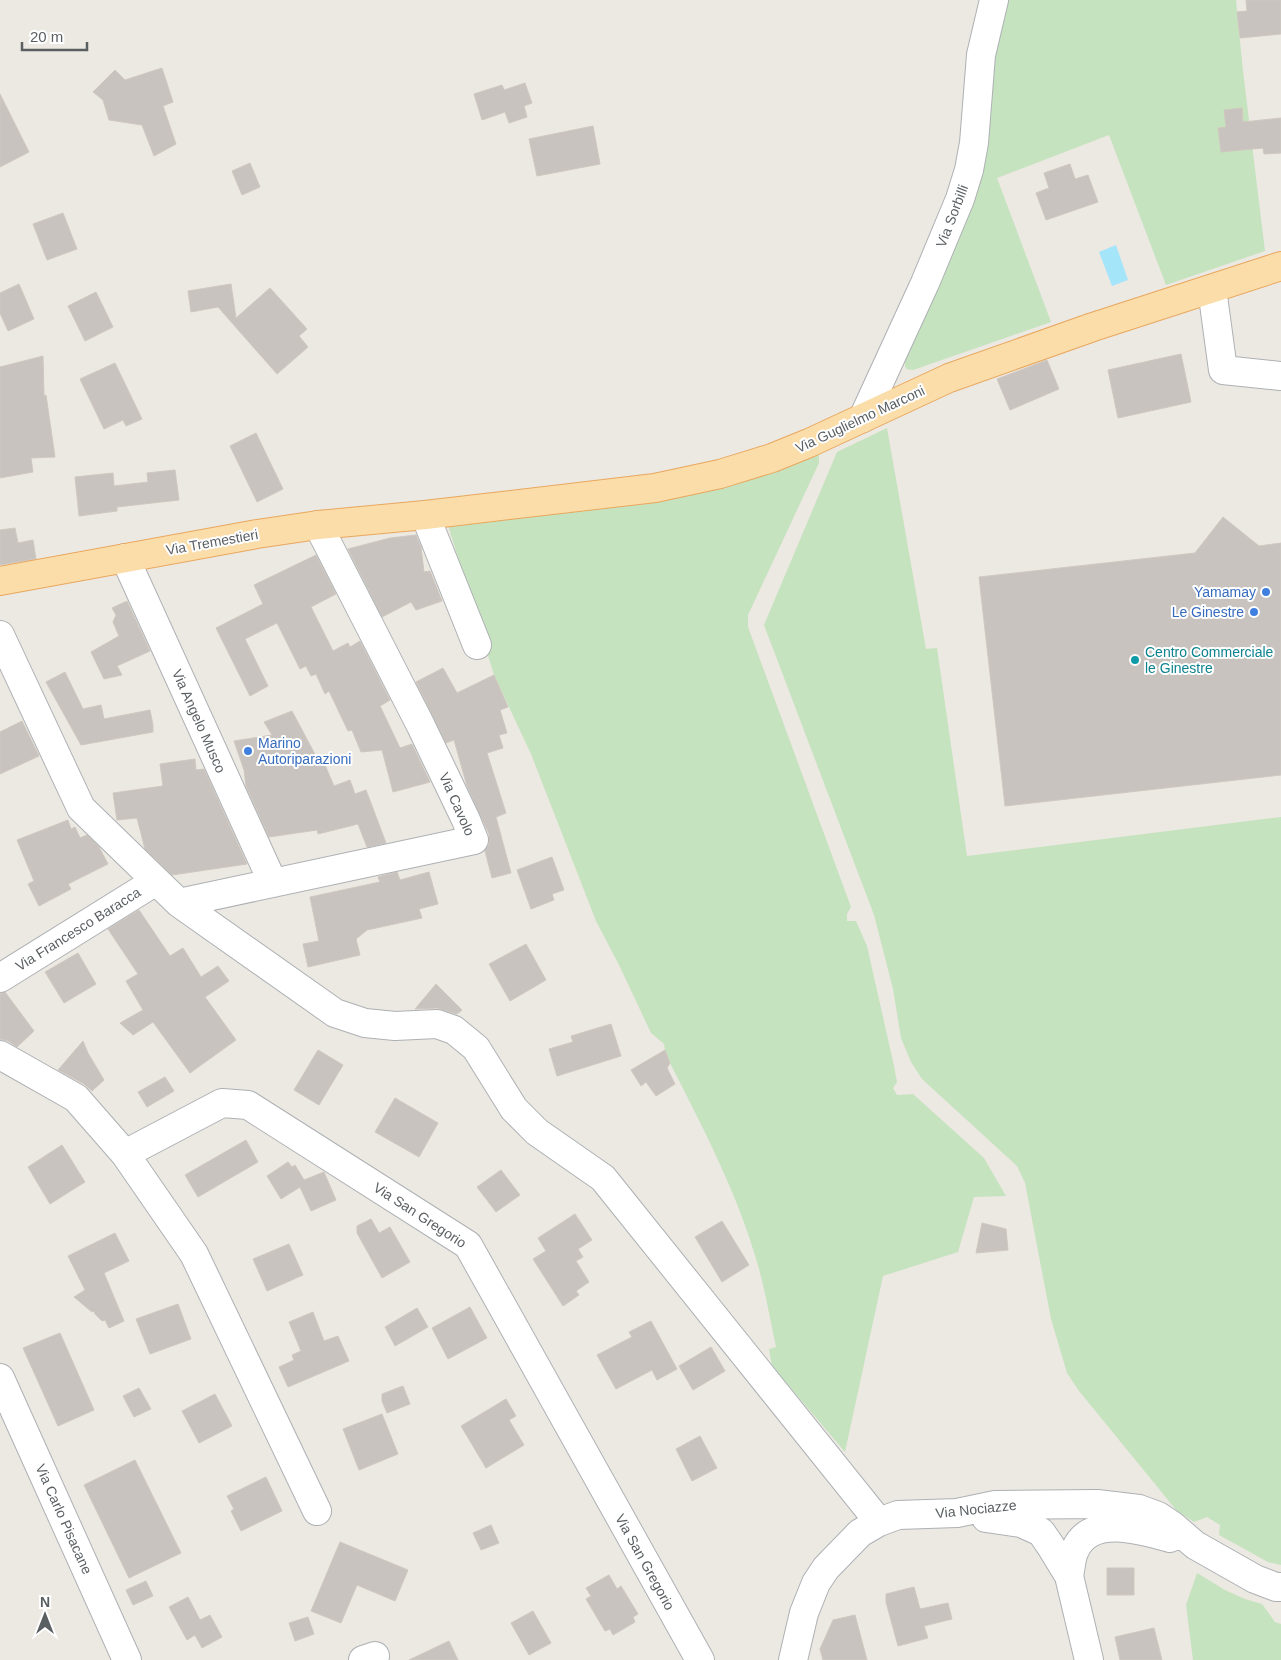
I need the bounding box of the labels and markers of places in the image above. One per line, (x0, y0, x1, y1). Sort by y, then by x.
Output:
place label: Yamamay (1194, 584, 1256, 600)
marker: Yamamay (1260, 586, 1272, 598)
place label: Le Ginestre (1172, 604, 1244, 620)
marker: Le Ginestre (1248, 606, 1260, 618)
place label: Centro Commerciale le Ginestre (1145, 644, 1274, 676)
marker: Centro Commerciale le Ginestre (1129, 654, 1141, 666)
place label: Marino Autoriparazioni (258, 735, 351, 767)
marker: Marino Autoriparazioni (242, 745, 254, 757)

